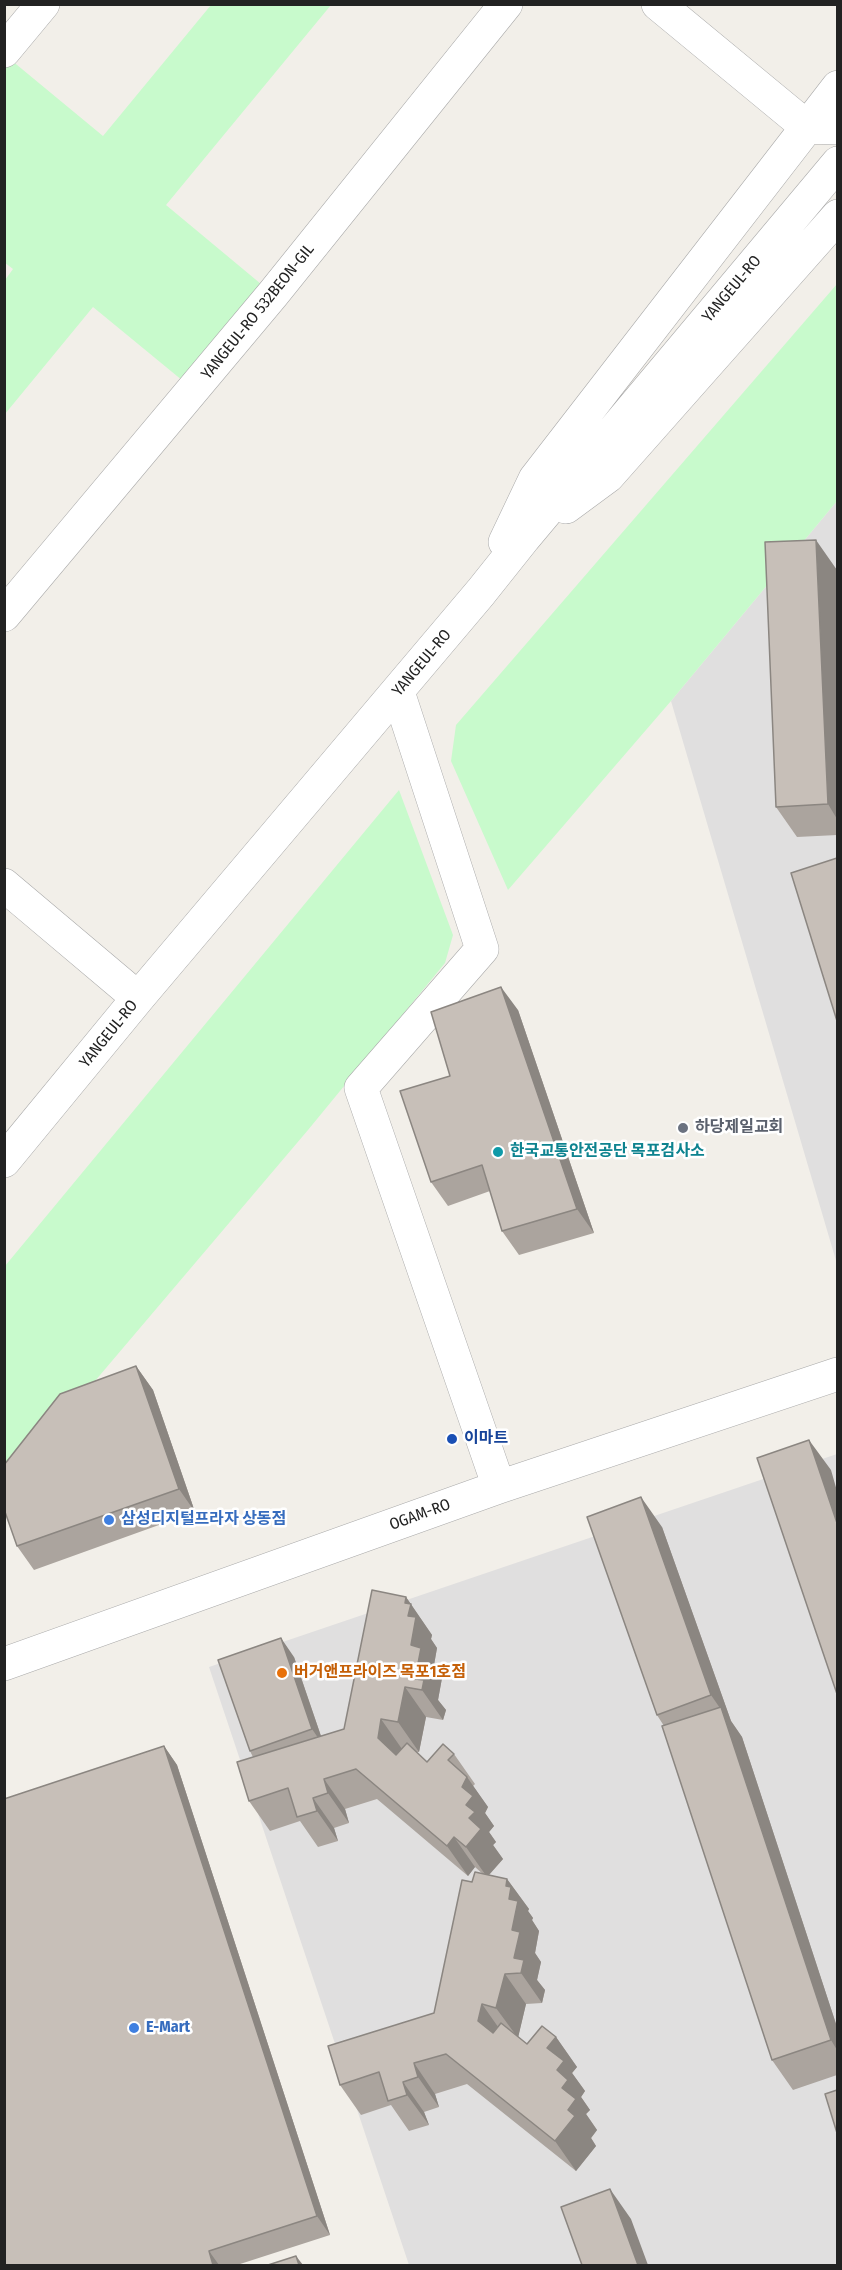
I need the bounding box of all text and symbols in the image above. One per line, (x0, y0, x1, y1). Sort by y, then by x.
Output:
street label: YANGEUL-RO 532BEON-GIL (197, 240, 319, 384)
street label: YANGEUL-RO (698, 252, 766, 326)
street label: YANGEUL-RO (388, 626, 456, 700)
street label: YANGEUL-RO (76, 996, 142, 1072)
place label: 하당제일교회 (695, 1118, 783, 1138)
marker: 하당제일교회 (676, 1121, 690, 1135)
place label: 한국교통안전공단 목포검사소 (510, 1142, 705, 1162)
marker: 한국교통안전공단 목포검사소 (491, 1145, 505, 1159)
place label: 이마트 (464, 1429, 508, 1449)
marker: 이마트 (445, 1432, 459, 1446)
street label: OGAM-RO (387, 1495, 453, 1535)
place label: 삼성디지털프라자 상동점 (121, 1510, 286, 1530)
marker: 삼성디지털프라자 상동점 (102, 1513, 116, 1527)
place label: 버거앤프라이즈 목포1호점 (294, 1663, 466, 1683)
marker: 버거앤프라이즈 목포1호점 (275, 1666, 289, 1680)
place label: E-Mart (146, 2018, 190, 2038)
marker: E-Mart (127, 2021, 141, 2035)

